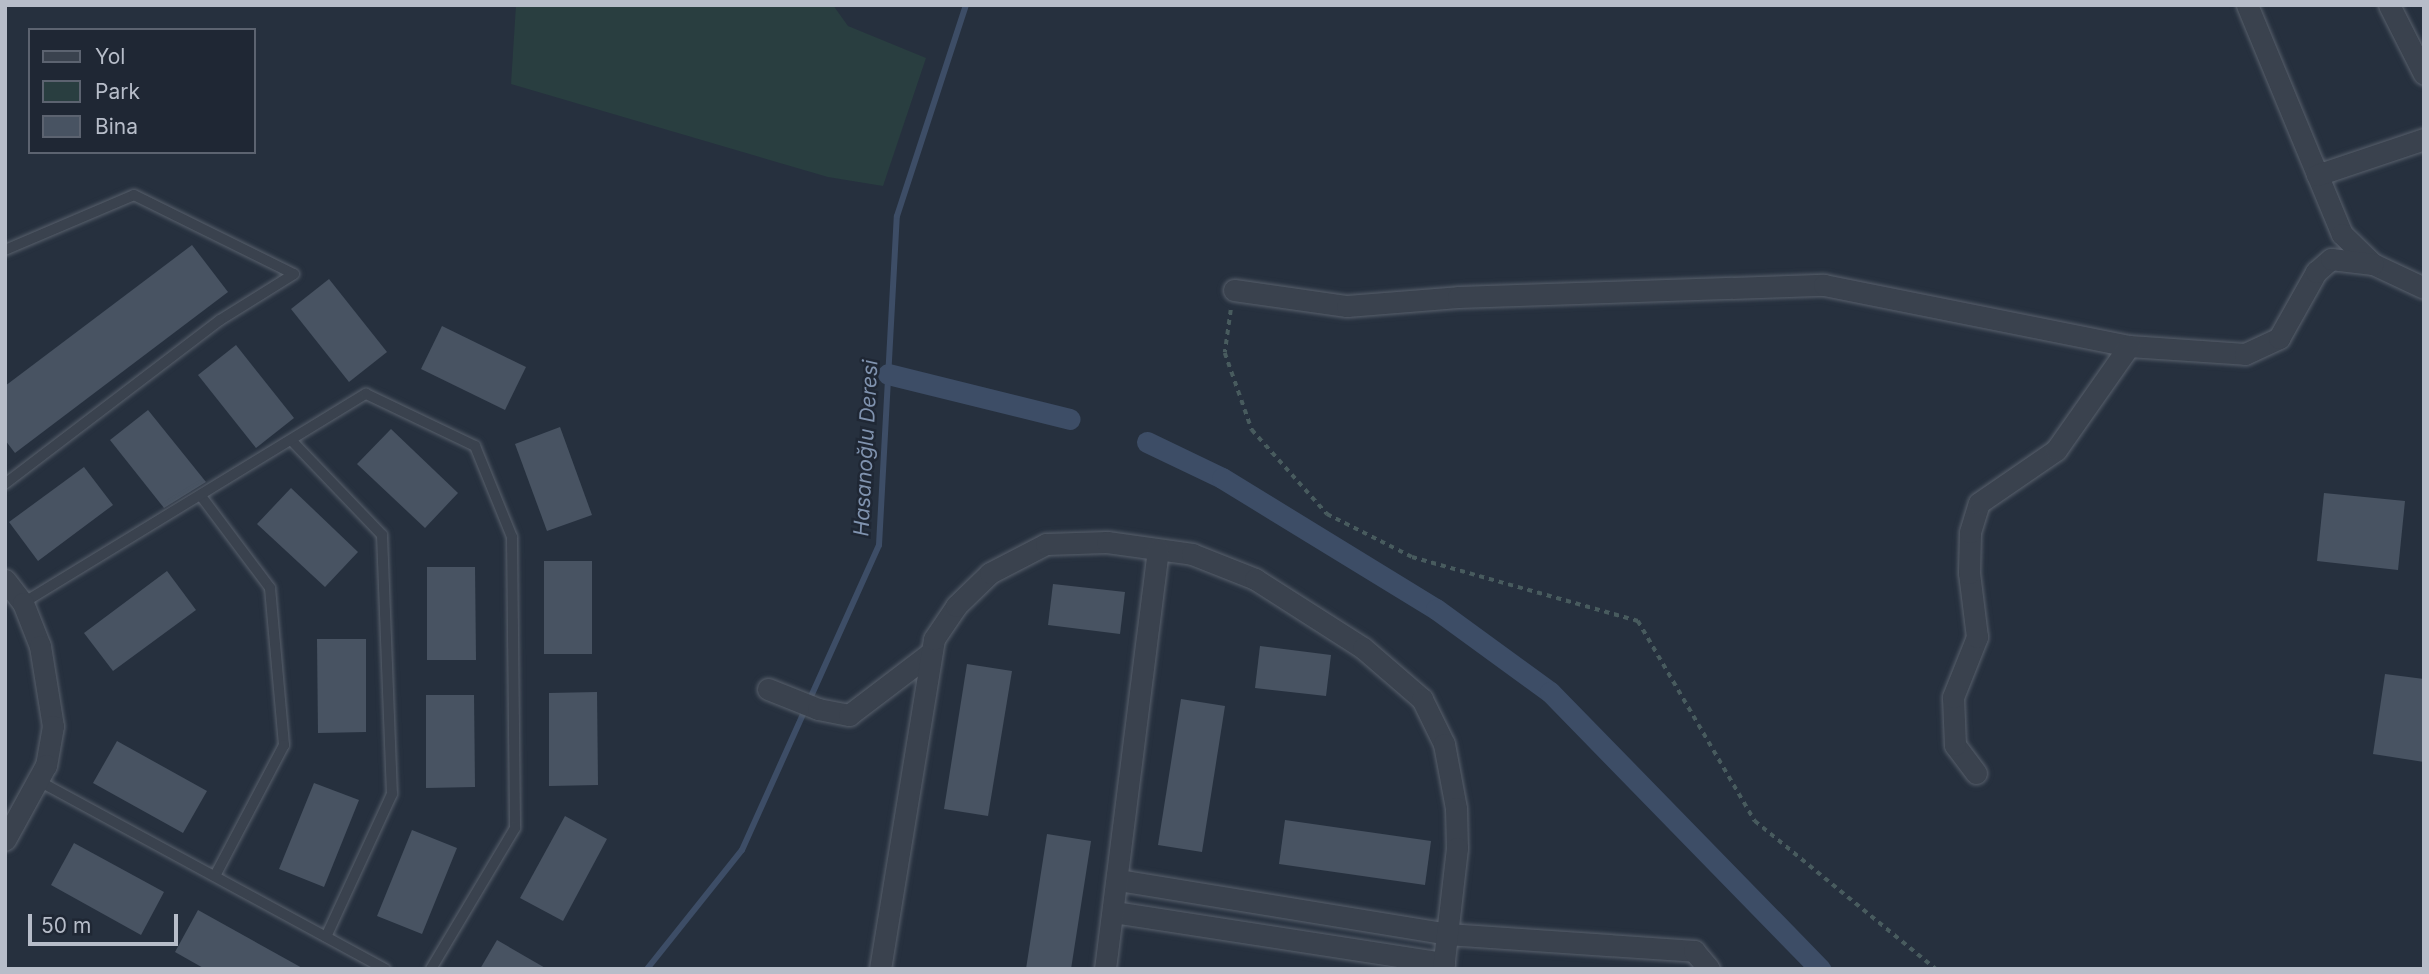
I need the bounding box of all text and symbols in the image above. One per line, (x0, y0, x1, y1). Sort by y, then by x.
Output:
legend (28, 28, 256, 154)
text: Yol (95, 44, 125, 69)
text: Park (95, 79, 140, 104)
text: Bina (95, 114, 138, 139)
water label: Hasanoğlu Deresi (849, 359, 883, 537)
scale bar (32, 900, 182, 944)
text: 50 m (41, 913, 91, 938)

